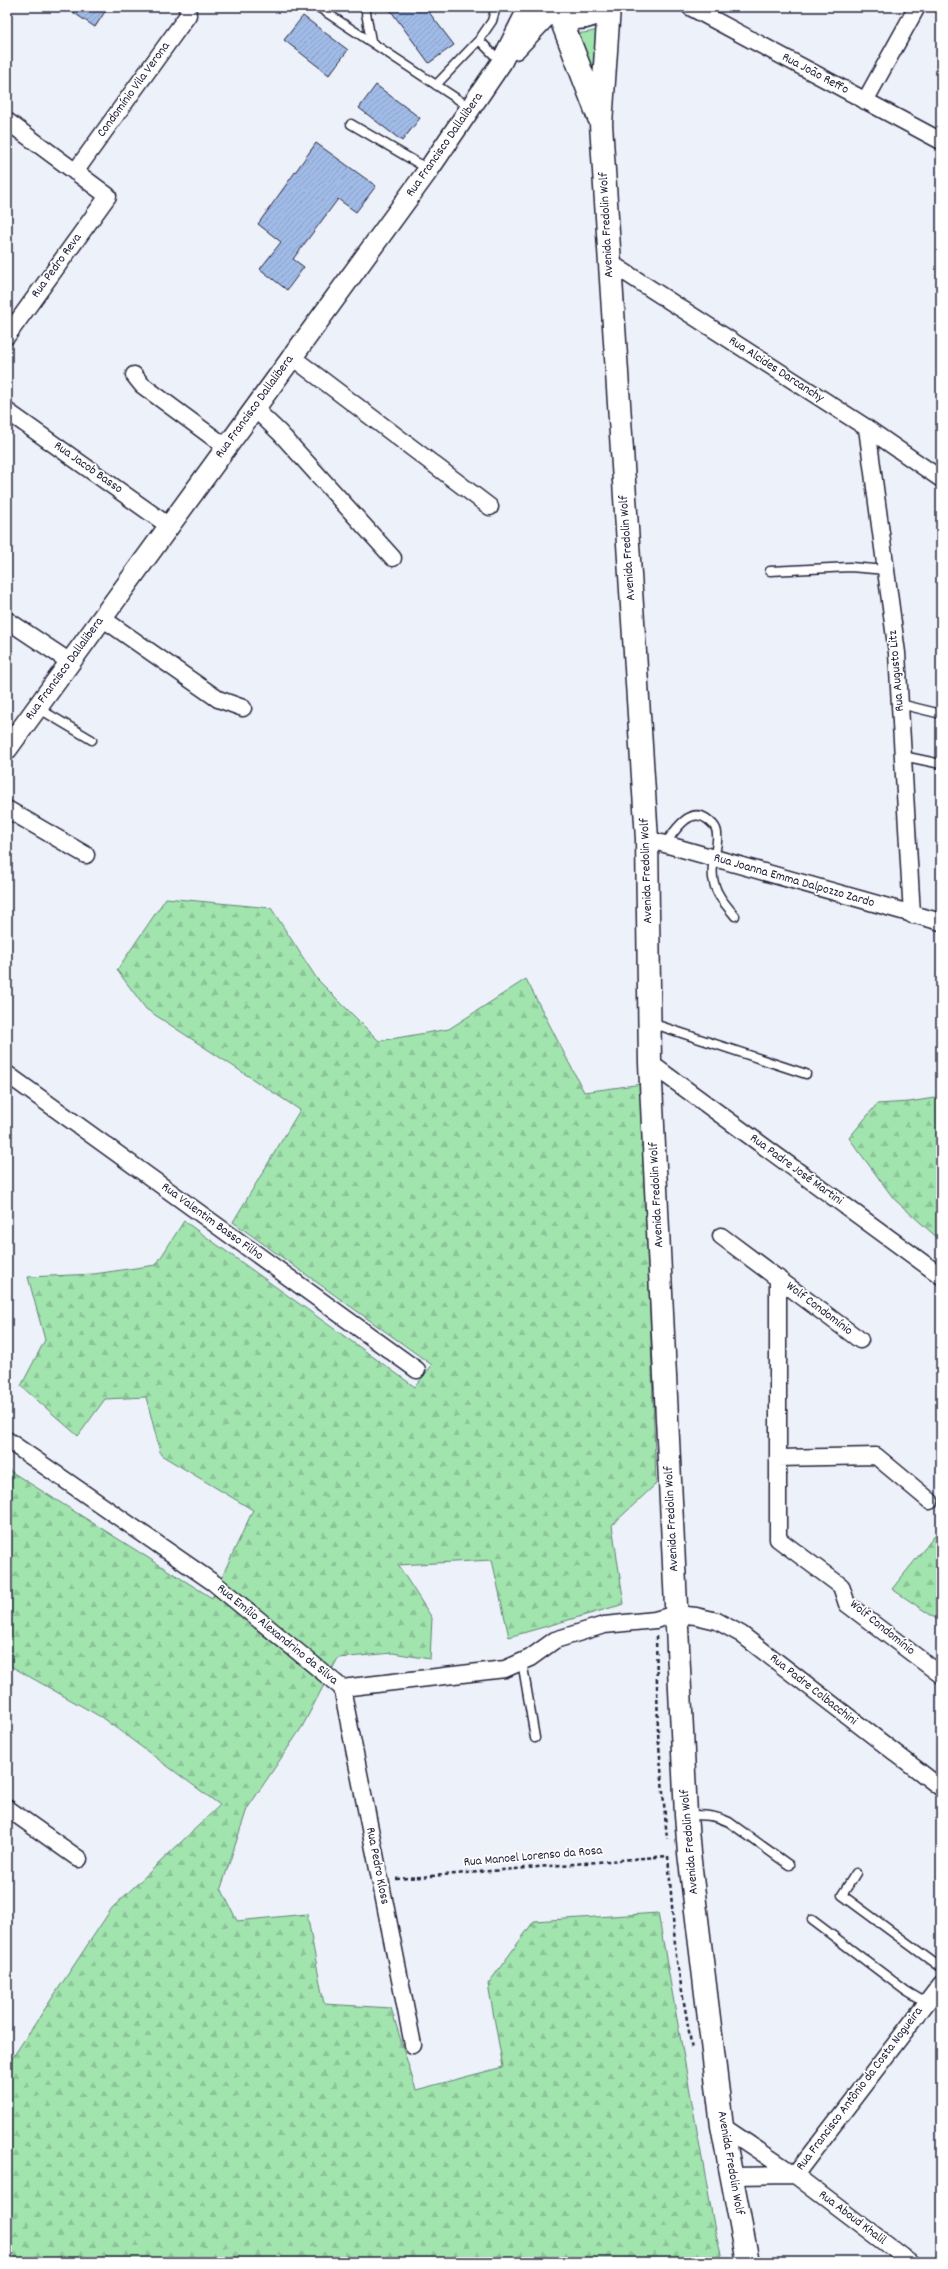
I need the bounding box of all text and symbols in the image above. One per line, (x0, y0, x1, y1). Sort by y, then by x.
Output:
street label: Condomínio Vila Verona (93, 38, 176, 142)
street label: Rua João Reffo (778, 48, 852, 100)
street label: Rua Francisco Dallalibera (402, 88, 489, 201)
street label: Avenida Fredolin Wolf (595, 171, 619, 278)
street label: Rua Pedro Reva (27, 229, 88, 302)
street label: Rua Alcides Darcanchy (724, 332, 828, 408)
street label: Rua Francisco Dallalibera (211, 351, 300, 463)
street label: Rua Jacob Basso (50, 437, 127, 499)
street label: Avenida Fredolin Wolf (615, 494, 641, 601)
street label: Rua Francisco Dallalibera (21, 613, 110, 725)
street label: Rua Augusto Litz (884, 630, 910, 712)
street label: Avenida Fredolin Wolf (636, 818, 658, 924)
street label: Rua Joanna Emma Dalpozzo Zardo (711, 849, 877, 913)
street label: Rua Padre José Martini (745, 1130, 847, 1211)
street label: Avenida Fredolin Wolf (645, 1141, 669, 1248)
street label: Rua Valentim Basso Filho (157, 1178, 267, 1266)
street label: Wolf Condomínio (782, 1277, 857, 1341)
street label: Avenida Fredolin Wolf (660, 1465, 684, 1572)
street label: Rua Emílio Alexandrino da Silva (212, 1580, 342, 1691)
street label: Wolf Condomínio (845, 1596, 919, 1661)
street label: Rua Padre Colbacchini (765, 1650, 861, 1731)
street label: Avenida Fredolin Wolf (676, 1788, 704, 1895)
street label: Rua Pedro Kloss (360, 1826, 394, 1906)
street label: Rua Manoel Lorenso da Rosa (463, 1841, 604, 1873)
street label: Rua Francisco Antônio da Costa Nogueira (792, 2002, 929, 2175)
street label: Avenida Fredolin Wolf (711, 2109, 749, 2217)
street label: Rua Aboud Khalil (814, 2186, 890, 2250)

